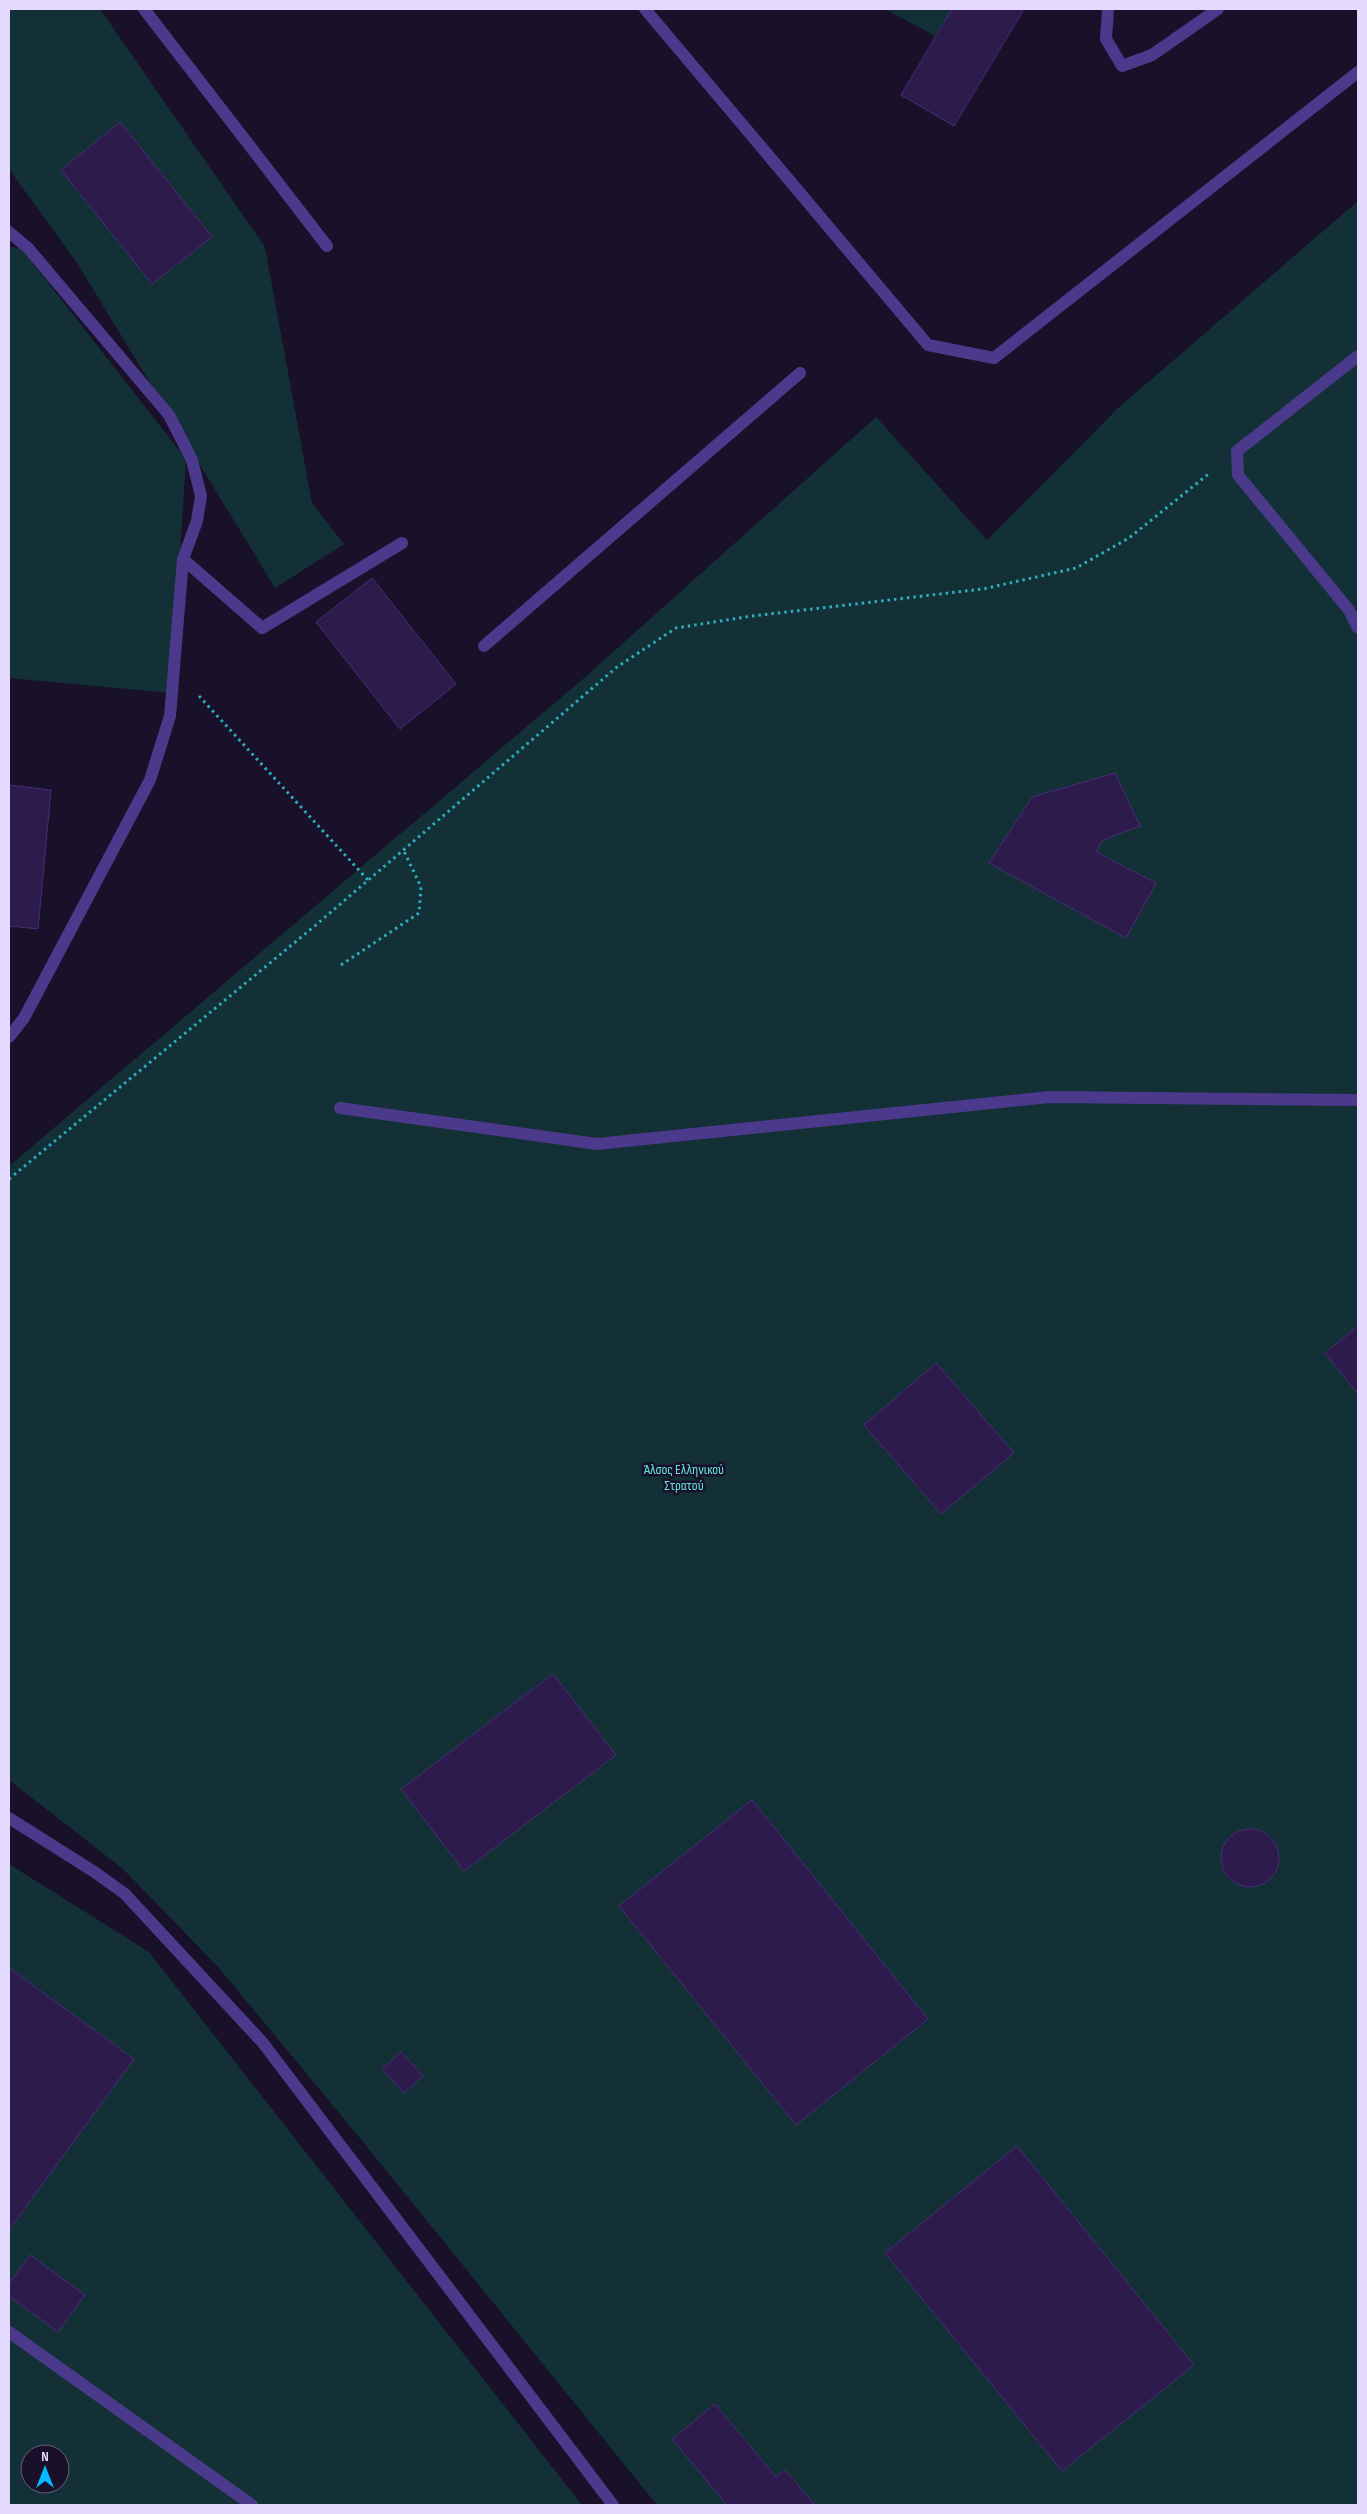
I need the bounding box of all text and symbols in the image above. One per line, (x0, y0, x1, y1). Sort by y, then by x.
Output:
park label: Άλσος Ελληνικού Στρατού (644, 1461, 724, 1494)
north arrow (20, 2444, 70, 2494)
text: N (41, 2448, 49, 2465)

